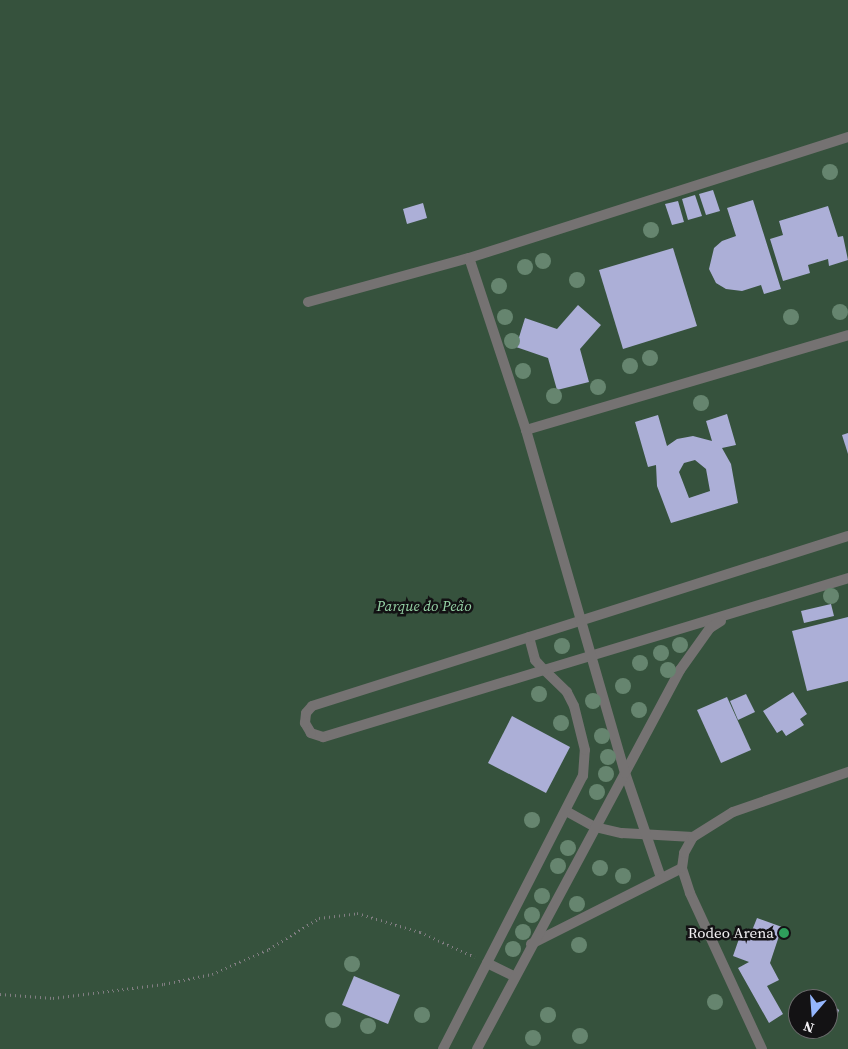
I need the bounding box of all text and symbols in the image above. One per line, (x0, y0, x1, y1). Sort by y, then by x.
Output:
park label: Parque do Peão (376, 597, 472, 615)
place label: Rodeo Arena (688, 924, 774, 942)
marker: Rodeo Arena (778, 927, 790, 939)
north arrow (788, 989, 838, 1039)
text: N (801, 1016, 817, 1038)

